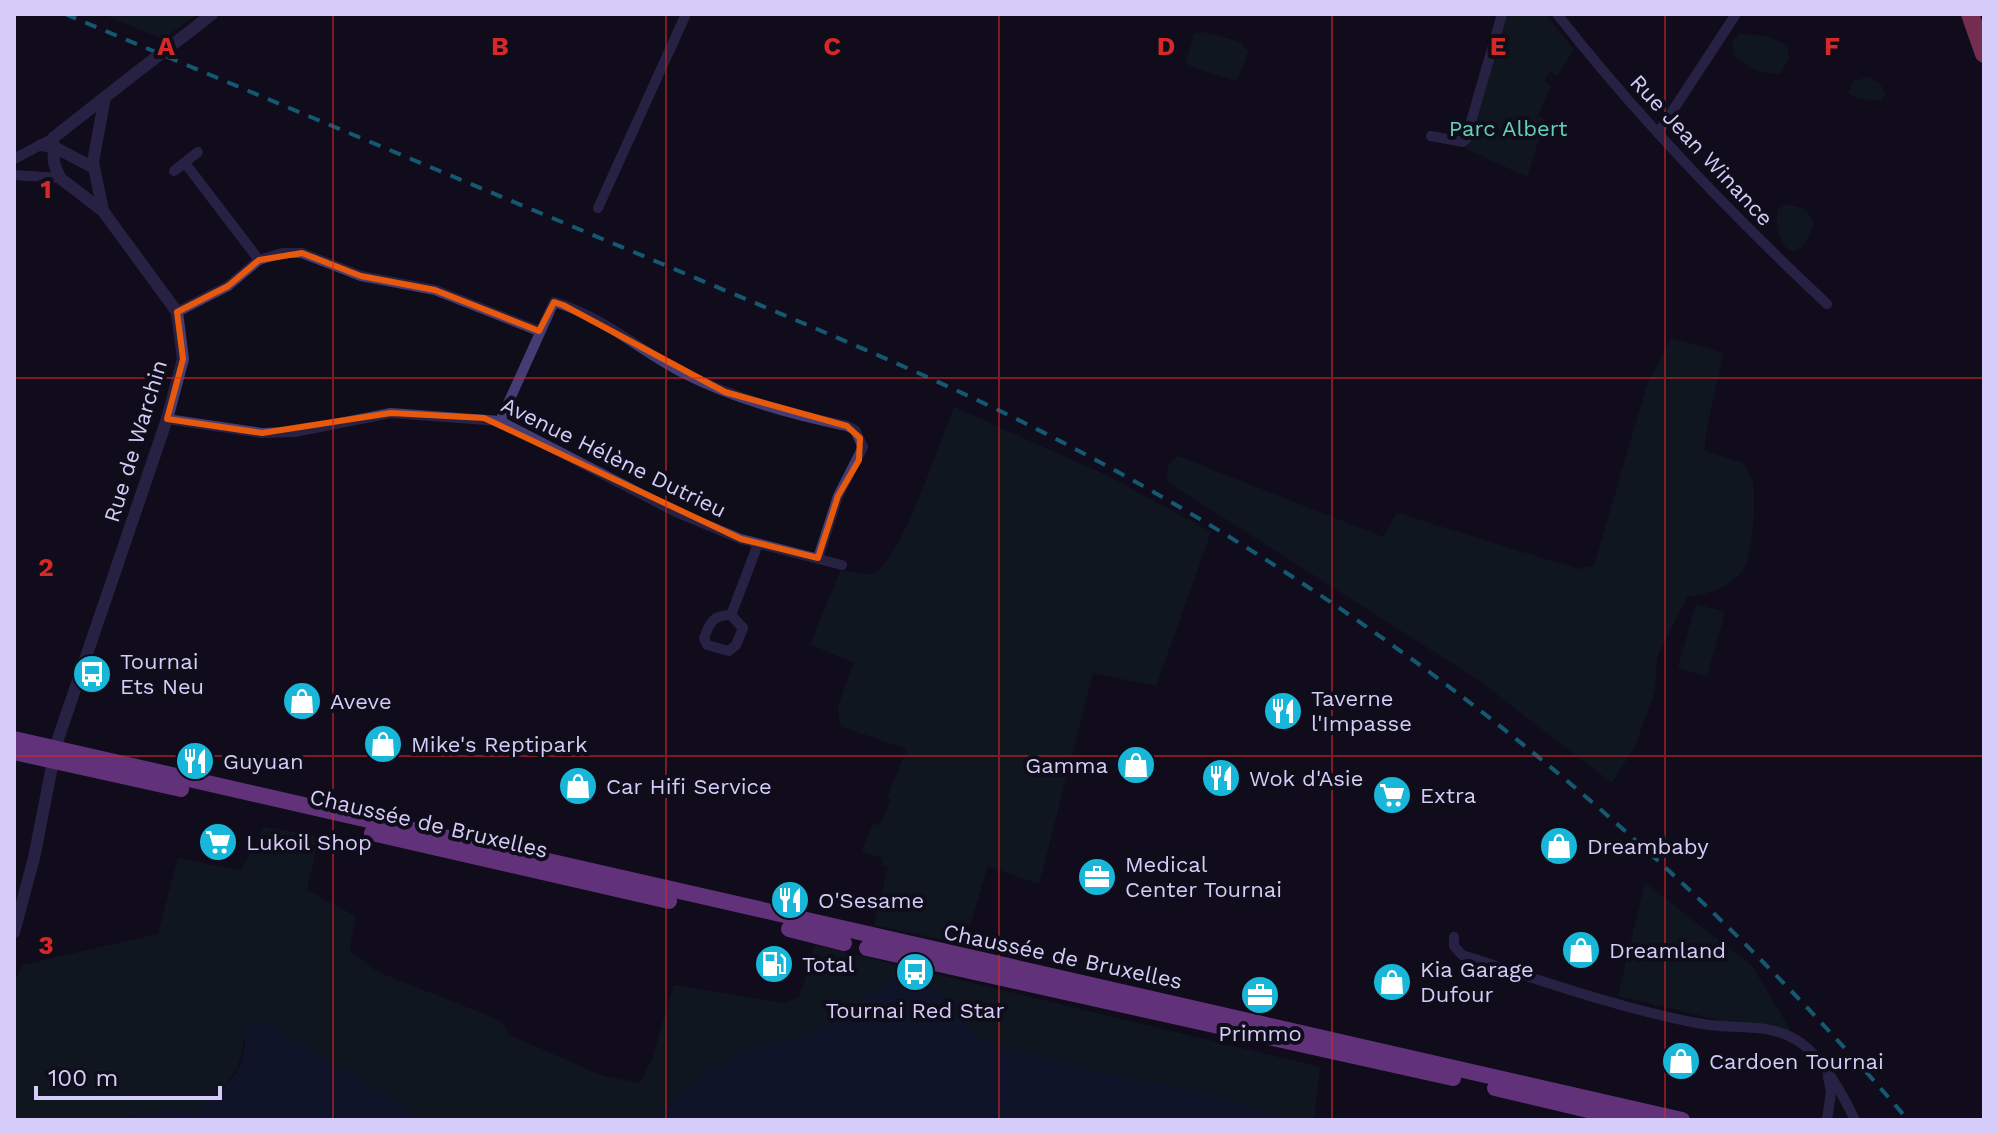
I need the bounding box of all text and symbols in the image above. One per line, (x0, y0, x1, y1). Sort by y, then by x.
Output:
text: A (157, 31, 175, 61)
text: B (491, 31, 509, 61)
text: C (823, 31, 841, 61)
text: D (1157, 31, 1175, 61)
text: E (1490, 31, 1506, 61)
text: F (1824, 31, 1840, 61)
street label: Rue Jean Winance (1625, 70, 1778, 231)
park label: Parc Albert (1449, 116, 1567, 141)
text: 1 (40, 174, 52, 204)
street label: Rue de Warchin (99, 357, 172, 525)
street label: Avenue Hélène Dutrieu (497, 392, 730, 523)
text: 2 (38, 552, 54, 582)
place label: Tournai Ets Neu (120, 649, 204, 699)
bus stop icon: Tournai Ets Neu (71, 653, 113, 695)
shop icon: Aveve (281, 680, 323, 722)
place label: Taverne l'Impasse (1311, 686, 1412, 736)
place label: Aveve (330, 689, 392, 714)
restaurant icon: Taverne l'Impasse (1262, 690, 1304, 732)
shop icon: Mike's Reptipark (362, 723, 404, 765)
place label: Mike's Reptipark (411, 732, 587, 757)
restaurant icon: Guyuan (174, 740, 216, 782)
shop icon: Gamma (1115, 744, 1157, 786)
place label: Guyuan (223, 749, 304, 774)
place label: Gamma (1025, 753, 1108, 778)
restaurant icon: Wok d'Asie (1200, 757, 1242, 799)
shop icon: Car Hifi Service (557, 765, 599, 807)
place label: Wok d'Asie (1249, 766, 1363, 791)
place label: Car Hifi Service (606, 774, 772, 799)
supermarket icon: Extra (1371, 774, 1413, 816)
place label: Extra (1420, 783, 1476, 808)
street label: Chaussée de Bruxelles (307, 784, 550, 863)
supermarket icon: Lukoil Shop (197, 821, 239, 863)
shop icon: Dreambaby (1538, 825, 1580, 867)
place label: Lukoil Shop (246, 830, 372, 855)
place label: Dreambaby (1587, 834, 1709, 859)
place label: Medical Center Tournai (1125, 852, 1282, 902)
office icon: Medical Center Tournai (1076, 856, 1118, 898)
restaurant icon: O'Sesame (769, 879, 811, 921)
place label: O'Sesame (818, 888, 924, 913)
street label: Chaussée de Bruxelles (941, 919, 1185, 994)
shop icon: Dreamland (1560, 929, 1602, 971)
text: 3 (38, 930, 54, 960)
place label: Dreamland (1609, 938, 1726, 963)
fuel station icon: Total (753, 943, 795, 985)
bus stop icon: Tournai Red Star (894, 951, 936, 993)
place label: Total (802, 952, 855, 977)
place label: Kia Garage Dufour (1420, 957, 1534, 1007)
shop icon: Kia Garage Dufour (1371, 961, 1413, 1003)
office icon: Primmo (1239, 974, 1281, 1016)
place label: Tournai Red Star (825, 998, 1005, 1023)
place label: Primmo (1218, 1021, 1302, 1046)
shop icon: Cardoen Tournai (1660, 1040, 1702, 1082)
place label: Cardoen Tournai (1709, 1049, 1884, 1074)
scale bar (36, 1050, 220, 1100)
text: 100 m (48, 1064, 118, 1092)

